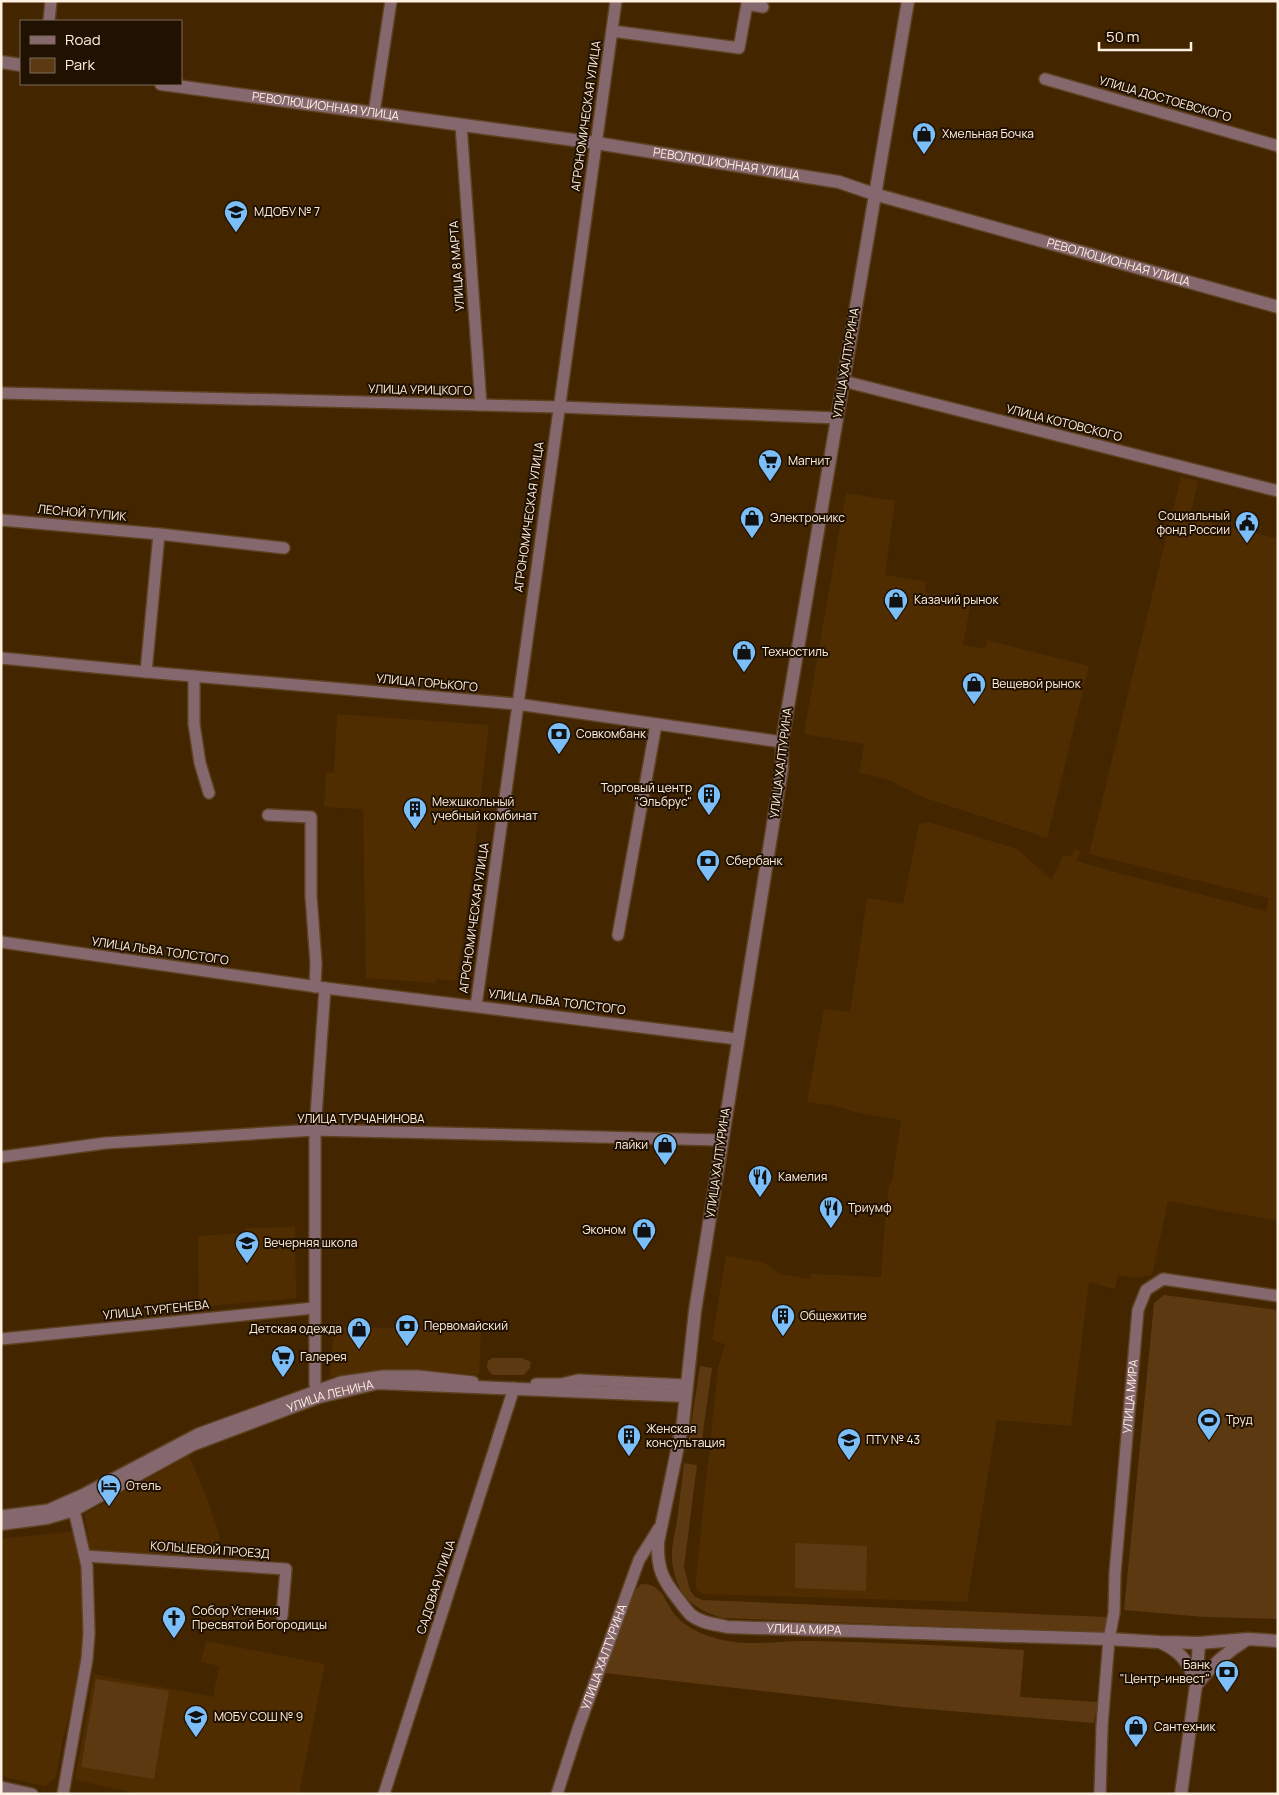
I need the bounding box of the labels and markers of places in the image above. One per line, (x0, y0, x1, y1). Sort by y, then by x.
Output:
shop icon: Хмельная Бочка (911, 121, 937, 155)
place label: Хмельная Бочка (942, 125, 1034, 142)
school or university icon: МДОБУ № 7 (223, 199, 249, 233)
place label: МДОБУ № 7 (254, 203, 320, 220)
supermarket icon: Магнит (757, 448, 783, 482)
place label: Магнит (788, 452, 830, 469)
shop icon: Электроникс (739, 505, 765, 539)
place label: Социальный фонд России (1156, 507, 1230, 538)
place label: Электроникс (770, 509, 845, 526)
public building icon: Социальный фонд России (1234, 510, 1260, 544)
shop icon: Казачий рынок (883, 587, 909, 621)
place label: Казачий рынок (914, 591, 999, 608)
shop icon: Техностиль (731, 639, 757, 673)
place label: Техностиль (762, 643, 828, 660)
shop icon: Вещевой рынок (961, 671, 987, 705)
place label: Вещевой рынок (992, 675, 1082, 692)
bank icon: Совкомбанк (546, 721, 572, 755)
place label: Совкомбанк (576, 725, 647, 742)
place label: Торговый центр "Эльбрус" (601, 779, 692, 810)
building icon: Торговый центр "Эльбрус" (696, 782, 722, 816)
place label: Межшкольный учебный комбинат (432, 793, 538, 824)
building icon: Межшкольный учебный комбинат (402, 796, 428, 830)
bank icon: Сбербанк (695, 848, 721, 882)
place label: Сбербанк (726, 852, 783, 869)
shop icon: лайки (652, 1132, 678, 1166)
place label: лайки (615, 1136, 648, 1153)
restaurant icon: Камелия (747, 1164, 773, 1198)
place label: Камелия (778, 1168, 827, 1185)
restaurant icon: Триумф (818, 1195, 844, 1229)
place label: Триумф (848, 1199, 892, 1216)
shop icon: Эконом (631, 1217, 657, 1251)
place label: Эконом (582, 1221, 626, 1238)
school or university icon: Вечерняя школа (234, 1230, 260, 1264)
place label: Вечерняя школа (264, 1234, 357, 1251)
building icon: Общежитие (770, 1303, 796, 1337)
place label: Общежитие (800, 1307, 867, 1324)
bank icon: Первомайский (394, 1313, 420, 1347)
shop icon: Детская одежда (346, 1316, 372, 1350)
place label: Первомайский (424, 1317, 508, 1334)
place label: Детская одежда (249, 1320, 342, 1337)
supermarket icon: Галерея (270, 1344, 296, 1378)
place label: Галерея (300, 1348, 347, 1365)
sports icon: Труд (1196, 1407, 1222, 1441)
place label: Труд (1226, 1411, 1253, 1428)
place label: Женская консультация (646, 1420, 725, 1451)
building icon: Женская консультация (616, 1423, 642, 1457)
school or university icon: ПТУ № 43 (836, 1427, 862, 1461)
place label: ПТУ № 43 (866, 1431, 920, 1448)
hotel icon: Отель (96, 1473, 122, 1507)
place label: Отель (126, 1477, 161, 1494)
place label: Собор Успения Пресвятой Богородицы (192, 1602, 327, 1633)
church icon: Собор Успения Пресвятой Богородицы (161, 1605, 187, 1639)
place label: Банк "Центр-инвест" (1120, 1656, 1211, 1687)
bank icon: Банк "Центр-инвест" (1214, 1659, 1240, 1693)
school or university icon: МОБУ СОШ № 9 (183, 1704, 209, 1738)
place label: МОБУ СОШ № 9 (214, 1708, 303, 1725)
shop icon: Сантехник (1123, 1714, 1149, 1748)
place label: Сантехник (1154, 1718, 1216, 1735)

